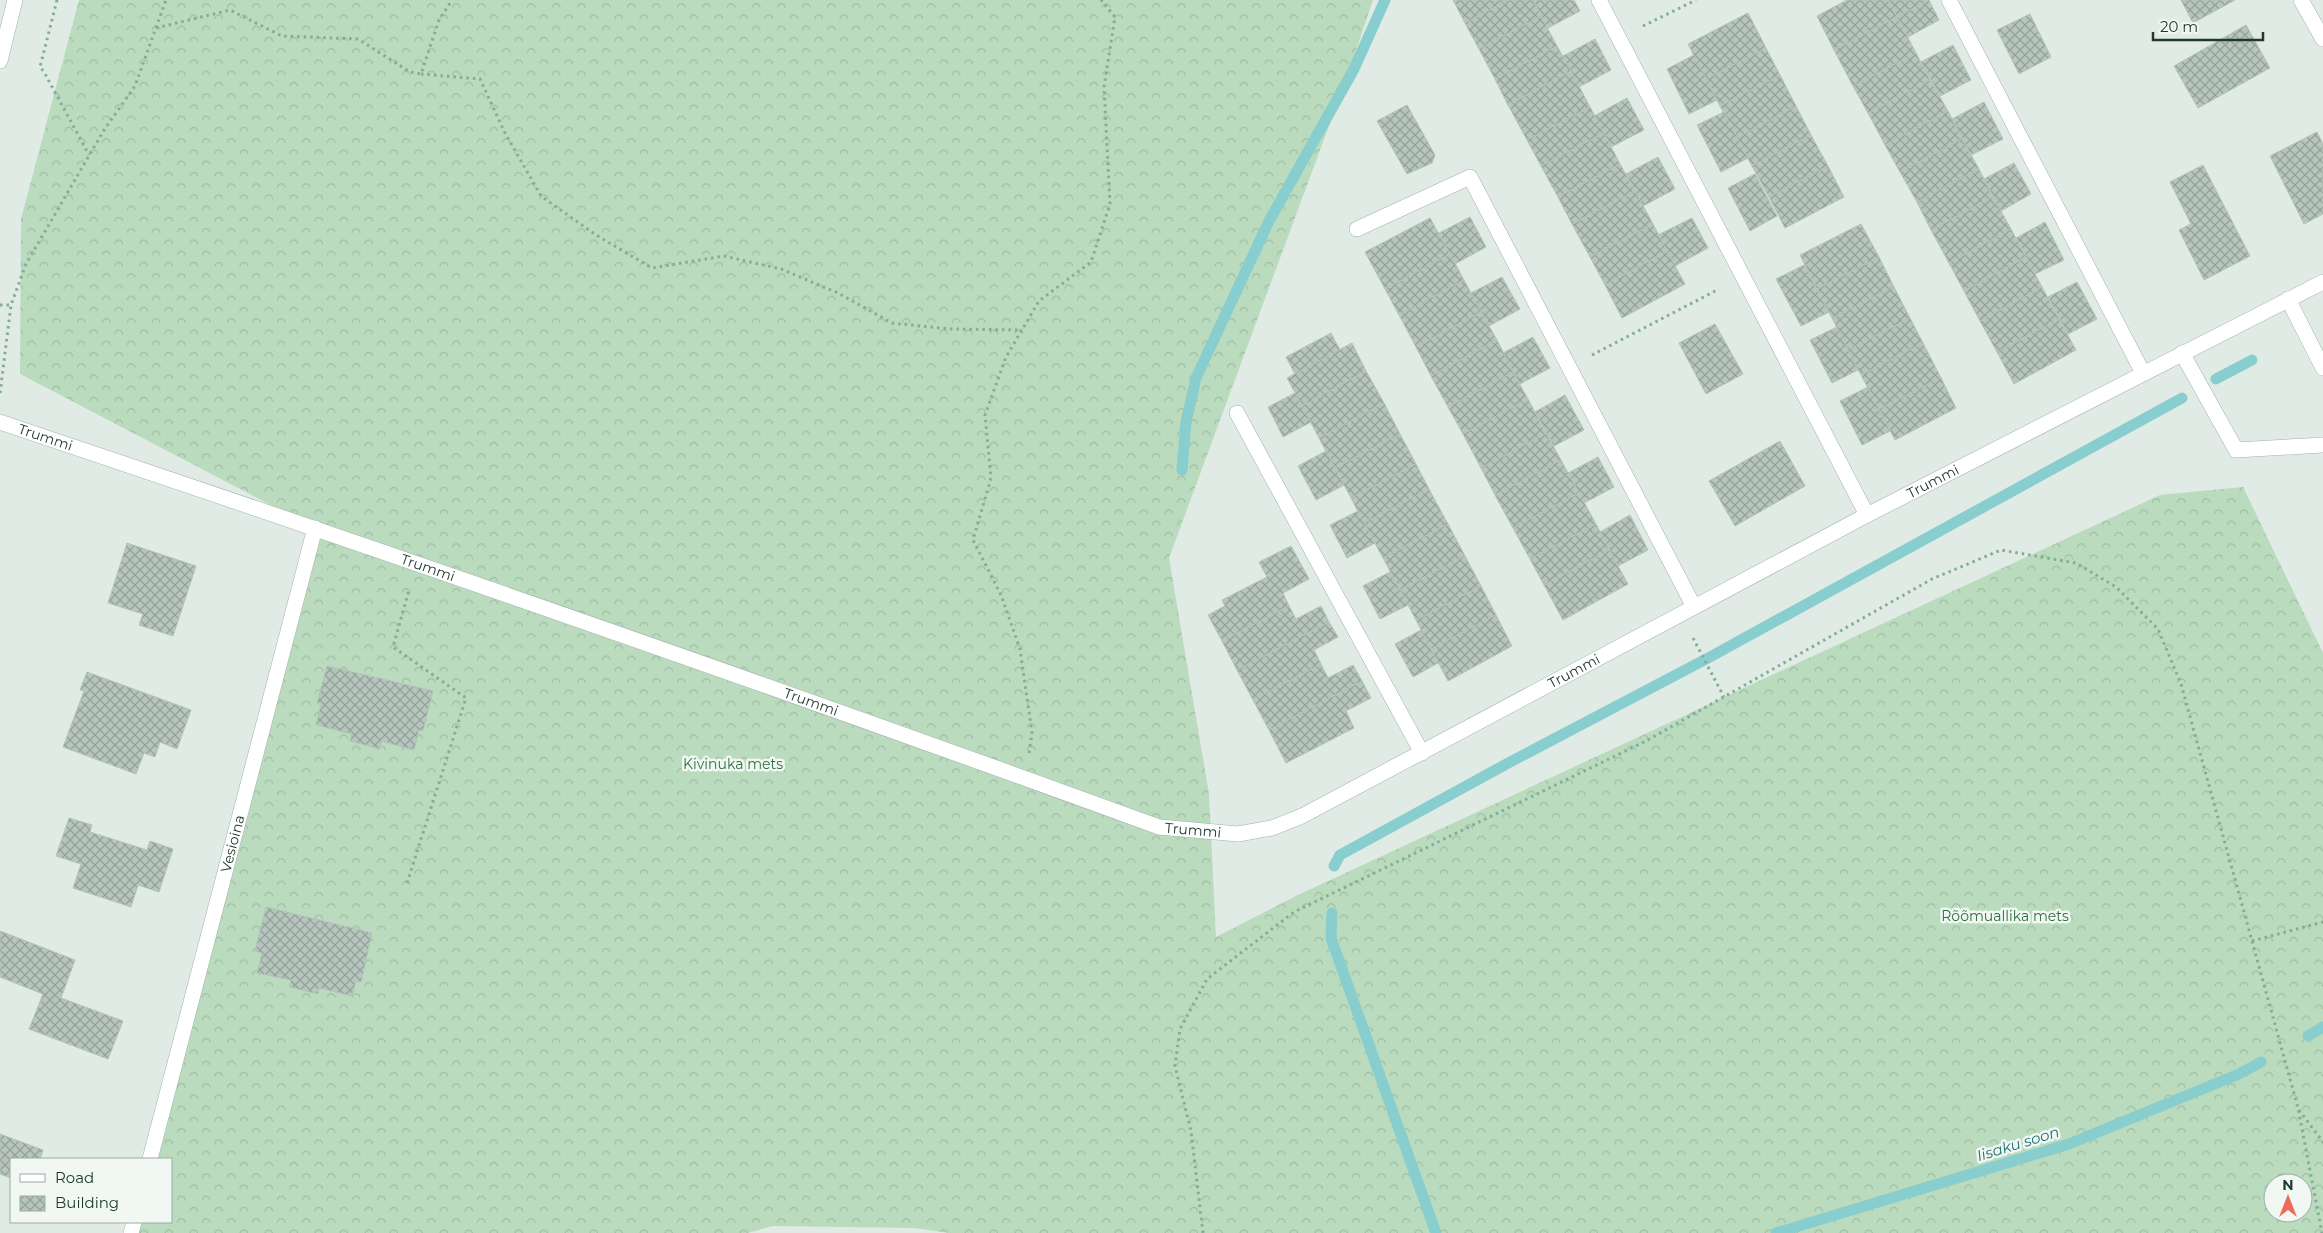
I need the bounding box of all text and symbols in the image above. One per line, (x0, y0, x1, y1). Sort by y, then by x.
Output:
scale bar (2153, 10, 2263, 42)
text: 20 m (2160, 17, 2198, 36)
street label: Trummi (16, 420, 75, 455)
street label: Trummi (1904, 461, 1962, 502)
street label: Trummi (398, 550, 458, 585)
street label: Trummi (1545, 650, 1603, 692)
street label: Trummi (782, 684, 841, 720)
park label: Kivinuka mets (683, 755, 783, 773)
street label: Vesioina (216, 813, 249, 874)
street label: Trummi (1164, 819, 1222, 841)
park label: Rõõmuallika mets (1941, 907, 2069, 925)
water label: Iisaku soon (1974, 1122, 2061, 1165)
legend (10, 1158, 172, 1223)
text: Road (55, 1168, 94, 1187)
north arrow (2263, 1173, 2313, 1223)
text: N (2282, 1176, 2294, 1194)
text: Building (55, 1193, 119, 1212)

